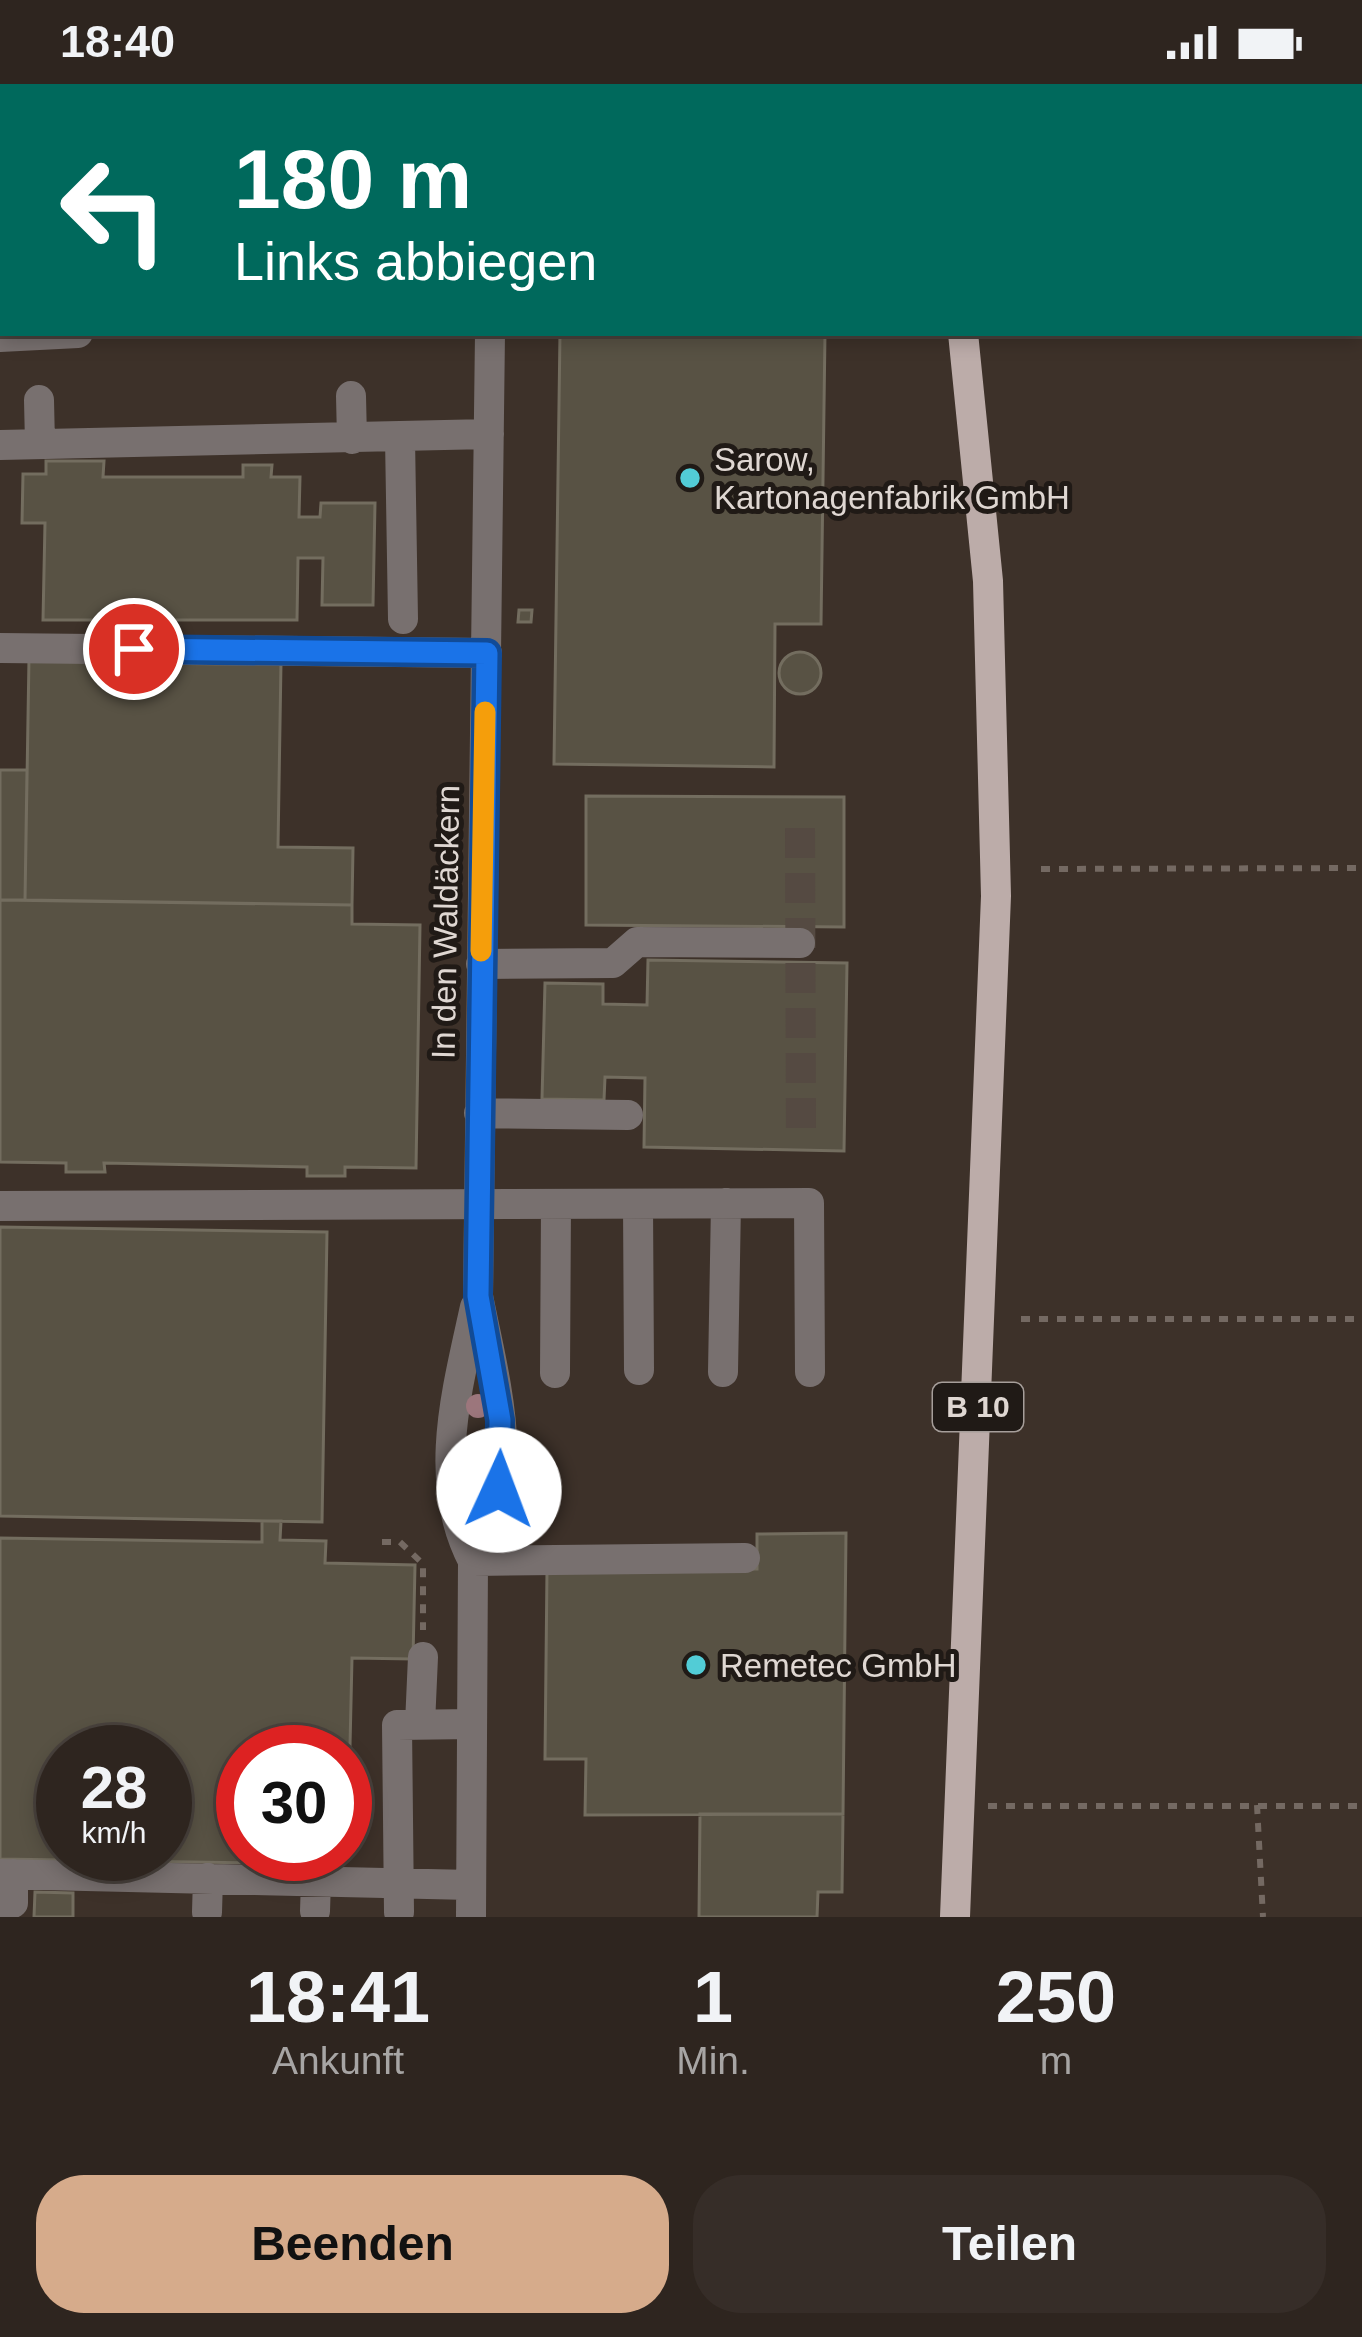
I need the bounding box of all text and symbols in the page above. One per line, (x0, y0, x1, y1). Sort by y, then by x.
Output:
text: 18:40 (60, 16, 175, 67)
icon: left (36, 132, 192, 288)
text: 180 m (234, 132, 472, 226)
text: Links abbiegen (234, 231, 597, 291)
place label: Sarow, Kartonagenfabrik GmbH (714, 441, 1070, 516)
marker: Sarow, Kartonagenfabrik GmbH (677, 465, 703, 491)
pin (83, 598, 185, 700)
icon: arrive (101, 616, 167, 682)
street label: In den Waldäckern (425, 785, 466, 1059)
road number: B 10 (933, 1383, 1023, 1431)
position arrow (436, 1427, 562, 1553)
place label: Remetec GmbH (720, 1647, 957, 1684)
marker: Remetec GmbH (683, 1652, 709, 1678)
speed limit sign: 30 (216, 1725, 372, 1881)
text: 28 (81, 1754, 147, 1821)
text: km/h (81, 1816, 147, 1849)
text: 18:41 (246, 1957, 430, 2037)
text: 1 (693, 1957, 733, 2037)
text: 250 (996, 1957, 1116, 2037)
text: Ankunft (272, 2039, 404, 2082)
text: Min. (676, 2039, 750, 2082)
text: m (1040, 2039, 1072, 2082)
button: Beenden (36, 2175, 669, 2313)
button: Teilen (693, 2175, 1326, 2313)

